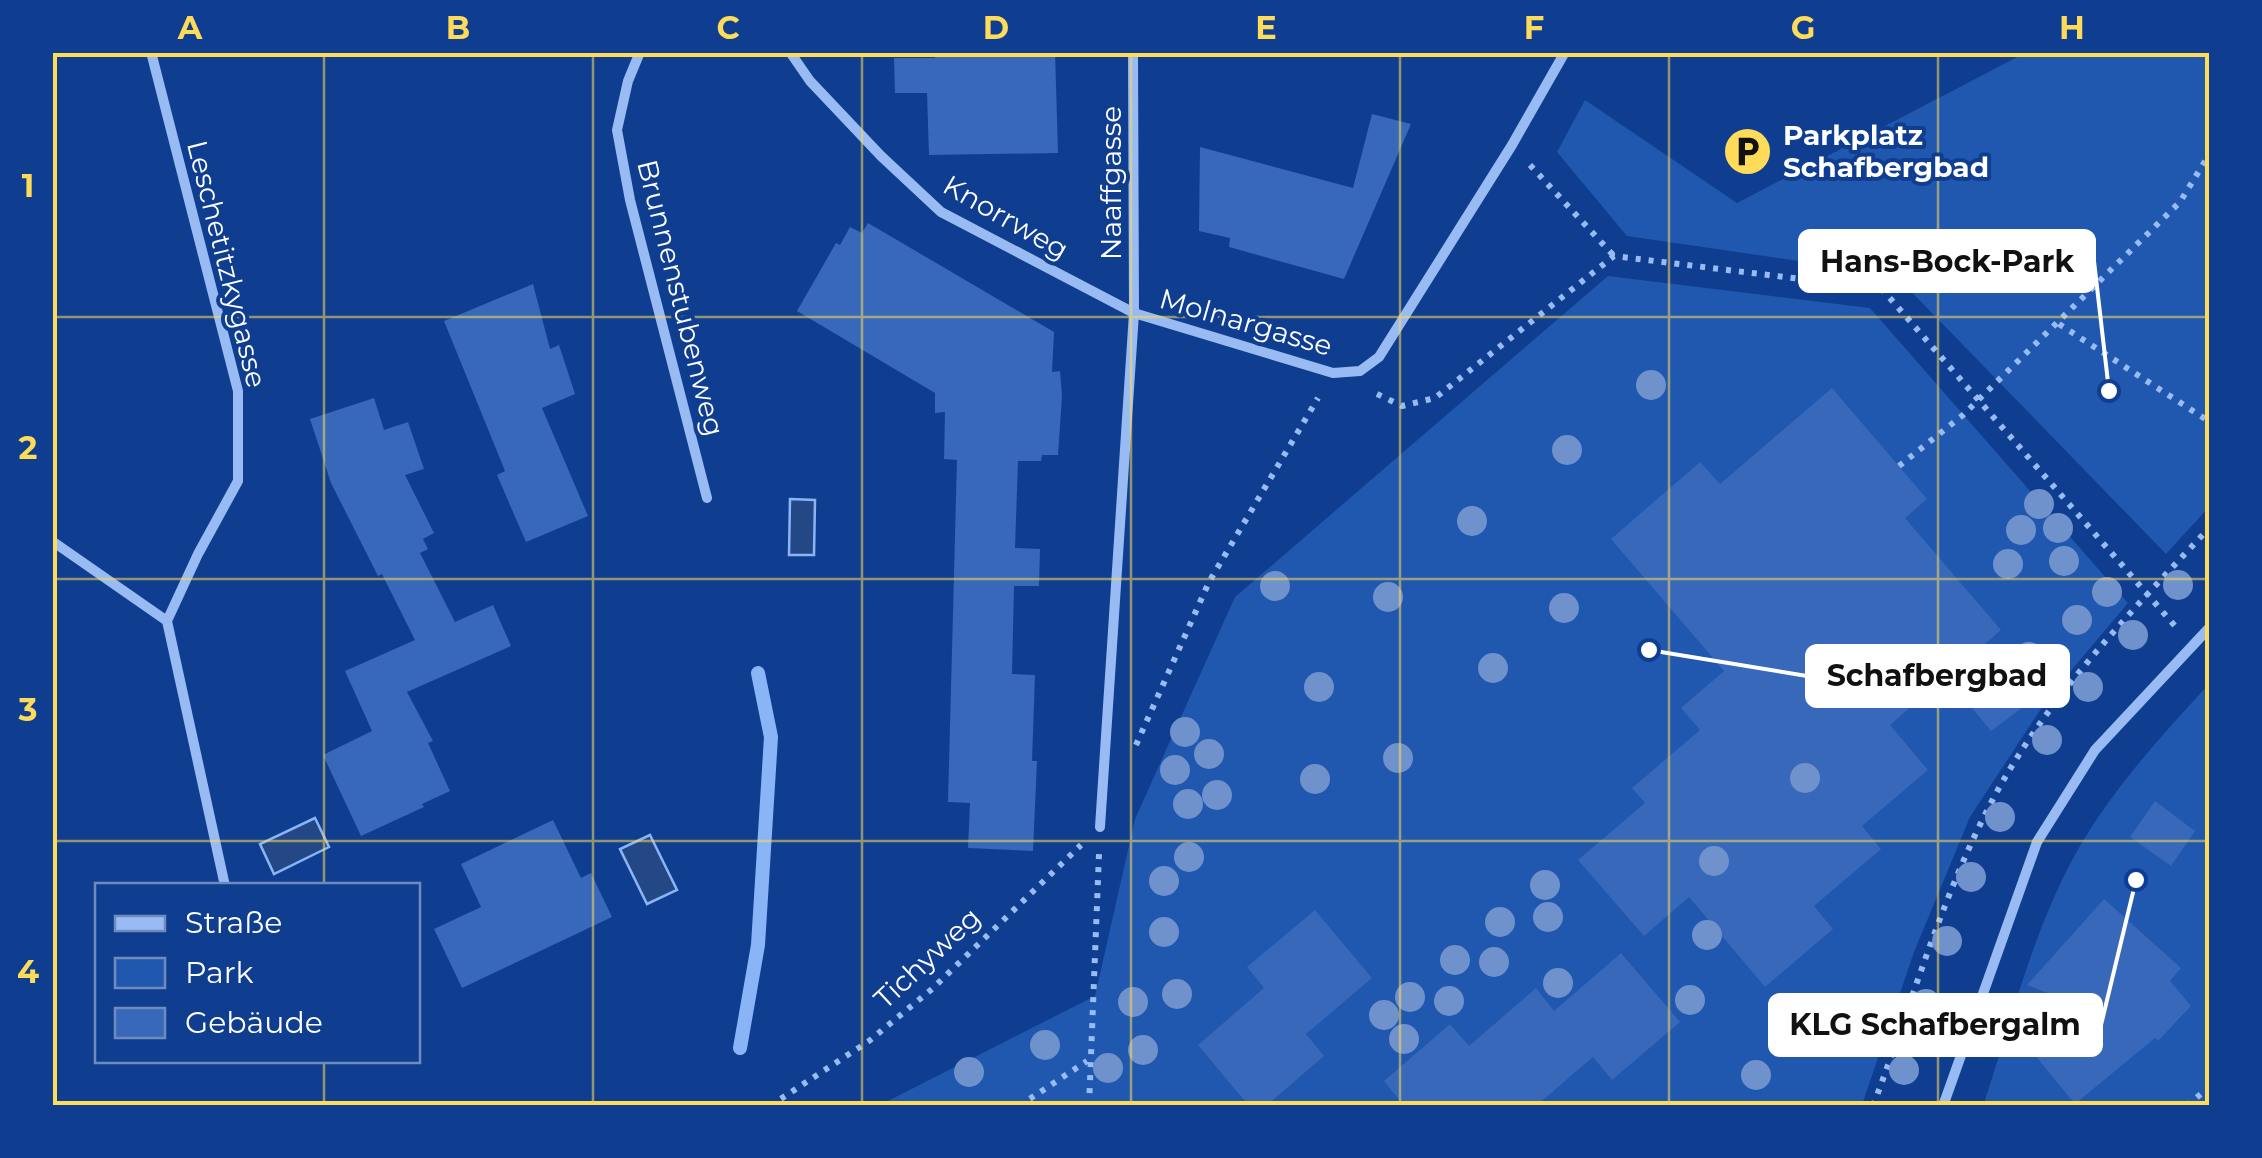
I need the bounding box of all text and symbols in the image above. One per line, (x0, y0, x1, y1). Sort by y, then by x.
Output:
text: A (177, 8, 203, 47)
text: B (446, 8, 470, 47)
text: C (716, 8, 740, 47)
text: D (983, 8, 1009, 47)
text: E (1255, 8, 1277, 47)
text: F (1524, 8, 1544, 47)
text: G (1791, 8, 1815, 47)
text: H (2059, 8, 2085, 47)
street label: Naaffgasse (1094, 106, 1128, 260)
place label: Parkplatz Schafbergbad (1783, 118, 1989, 184)
parking icon: Parkplatz Schafbergbad (1722, 125, 1774, 177)
street label: Leschetitzkygasse (180, 137, 274, 391)
street label: Brunnenstubenweg (630, 156, 732, 440)
text: 1 (22, 166, 34, 205)
street label: Knorrweg (937, 168, 1075, 266)
callout: Hans-Bock-Park (1800, 231, 2094, 291)
text: Hans-Bock-Park (1820, 243, 2074, 280)
street label: Molnargasse (1156, 281, 1336, 363)
text: 2 (19, 428, 37, 467)
callout: Schafbergbad (1807, 646, 2068, 706)
text: Schafbergbad (1827, 657, 2047, 694)
text: 3 (18, 690, 37, 729)
legend (95, 883, 420, 1063)
street label: Tichyweg (867, 900, 987, 1016)
text: Straße (185, 904, 282, 941)
text: 4 (17, 952, 39, 991)
text: Park (185, 954, 254, 991)
callout: KLG Schafbergalm (1770, 995, 2101, 1055)
text: Gebäude (185, 1004, 323, 1041)
text: KLG Schafbergalm (1789, 1006, 2081, 1043)

